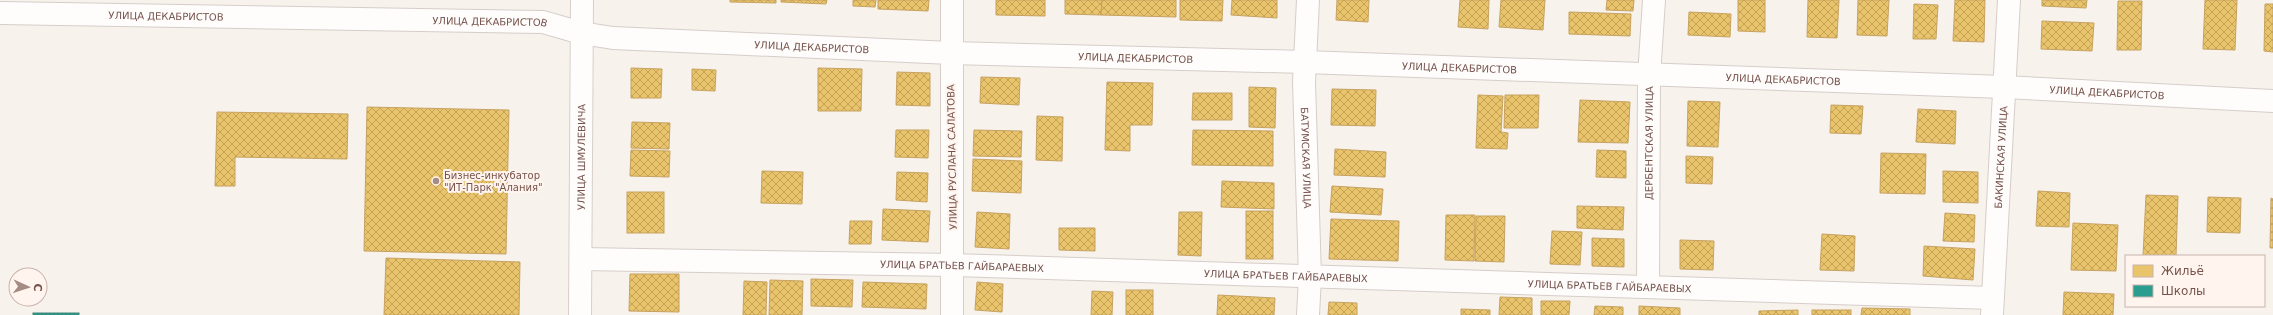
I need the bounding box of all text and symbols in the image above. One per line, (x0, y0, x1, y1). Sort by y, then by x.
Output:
street label: УЛИЦА ДЕКАБРИСТОВ (108, 9, 224, 22)
street label: УЛИЦА ДЕКАБРИСТОВ (432, 15, 549, 29)
street label: УЛИЦА ДЕКАБРИСТОВ (754, 39, 870, 55)
street label: УЛИЦА ДЕКАБРИСТОВ (1078, 51, 1193, 65)
street label: УЛИЦА ДЕКАБРИСТОВ (1402, 60, 1517, 75)
street label: УЛИЦА ДЕКАБРИСТОВ (1725, 72, 1841, 87)
street label: УЛИЦА РУСЛАНА САЛАТОВА (945, 84, 959, 230)
street label: УЛИЦА ДЕКАБРИСТОВ (2049, 84, 2165, 101)
street label: ДЕРБЕНТСКАЯ УЛИЦА (1643, 86, 1654, 200)
street label: УЛИЦА ШМУЛЕВИЧА (575, 104, 587, 210)
street label: БАКИНСКАЯ УЛИЦА (1992, 106, 2009, 209)
street label: БАТУМСКАЯ УЛИЦА (1299, 107, 1313, 209)
place label: Бизнес-инкубатор "ИТ-Парк "Алания" (444, 170, 543, 193)
marker: Бизнес-инкубатор "ИТ-Парк "Алания" (431, 176, 441, 186)
legend (2125, 255, 2265, 307)
street label: УЛИЦА БРАТЬЕВ ГАЙБАРАЕВЫХ (880, 258, 1044, 273)
text: Жильё (2161, 264, 2204, 278)
north arrow (8, 267, 48, 307)
street label: УЛИЦА БРАТЬЕВ ГАЙБАРАЕВЫХ (1204, 267, 1368, 284)
street label: УЛИЦА БРАТЬЕВ ГАЙБАРАЕВЫХ (1528, 278, 1692, 294)
text: С (31, 283, 44, 292)
text: Школы (2161, 284, 2206, 298)

